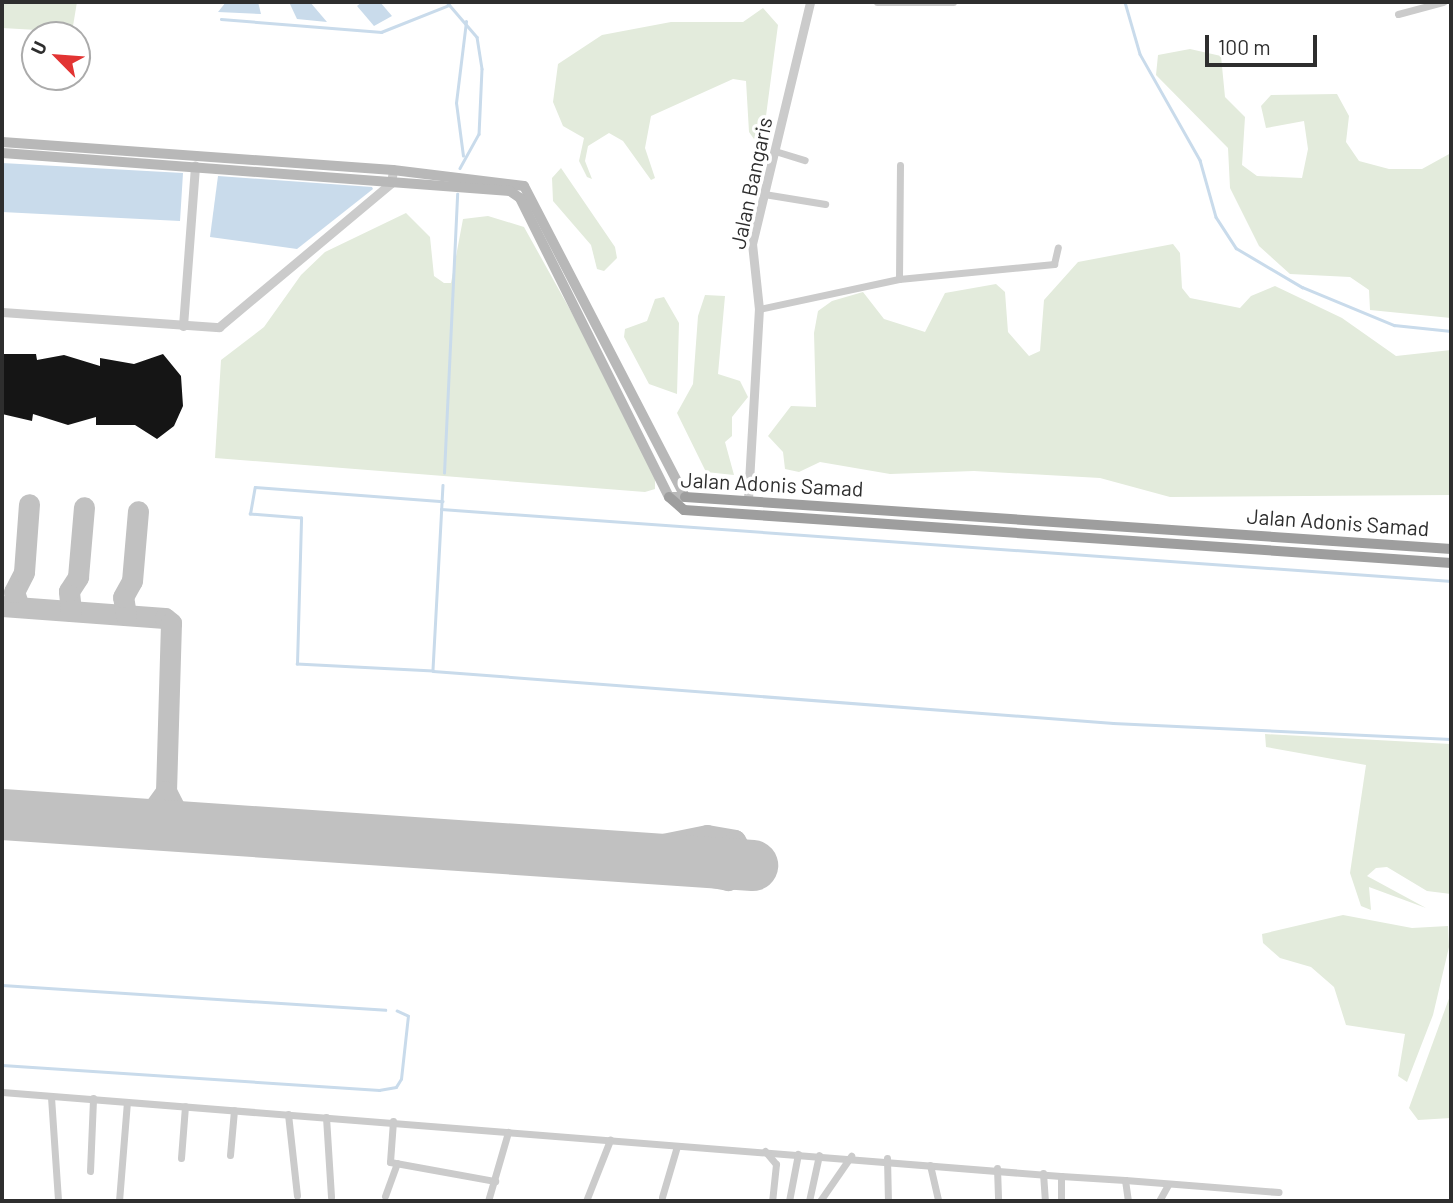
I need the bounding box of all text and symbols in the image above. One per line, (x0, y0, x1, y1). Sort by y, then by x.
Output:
north arrow (21, 21, 91, 91)
scale bar (1208, 21, 1320, 65)
text: 100 m (1218, 34, 1271, 59)
text: U (25, 37, 51, 58)
street label: Jalan Bangaris (725, 115, 777, 251)
street label: Jalan Adonis Samad (680, 467, 864, 501)
street label: Jalan Adonis Samad (1246, 503, 1430, 541)

